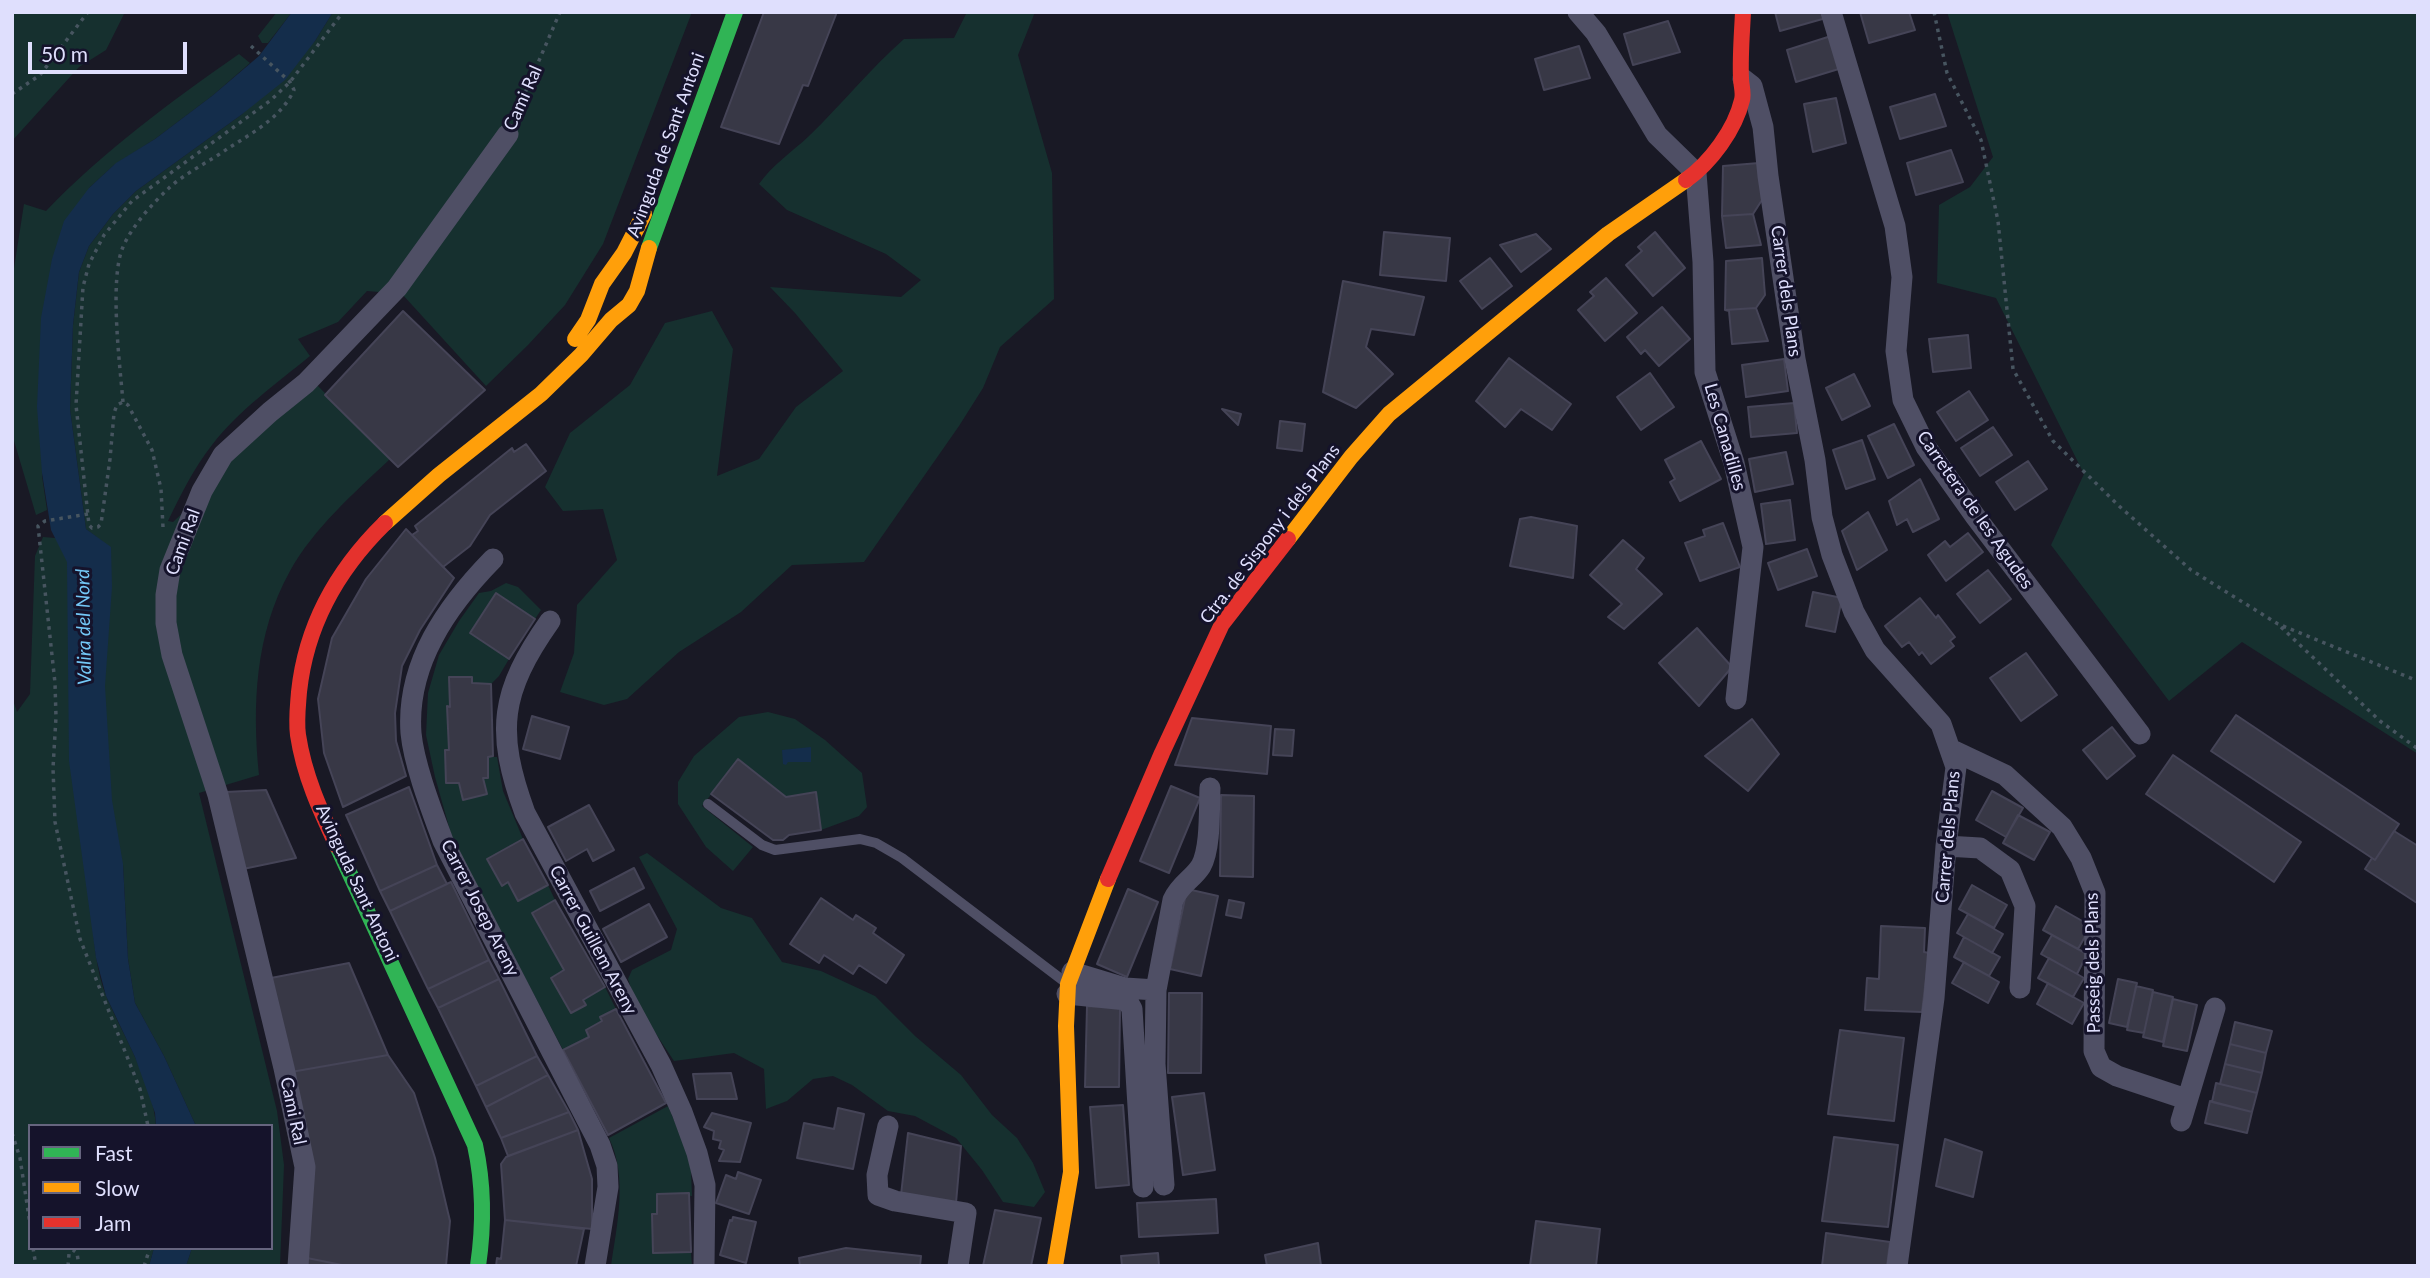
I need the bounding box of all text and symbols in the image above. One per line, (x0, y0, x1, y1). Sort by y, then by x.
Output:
scale bar (32, 28, 191, 72)
text: 50 m (41, 41, 88, 66)
street label: Avinguda de Sant Antoni (623, 50, 709, 240)
street label: Cami Ral (499, 62, 547, 134)
street label: Carrer dels Plans (1766, 224, 1806, 358)
street label: Les Canadilles (1699, 381, 1751, 493)
street label: Carretera de les Agudes (1912, 427, 2038, 593)
street label: Ctra. de Sispony i dels Plans (1195, 440, 1345, 628)
street label: Cami Ral (161, 506, 205, 578)
water label: Valira del Nord (72, 569, 96, 685)
street label: Carrer dels Plans (1931, 770, 1965, 904)
street label: Avinguda Sant Antoni (311, 801, 403, 965)
street label: Carrer Josep Areny (436, 836, 524, 980)
street label: Carrer Guillem Areny (544, 862, 642, 1018)
street label: Passeig dels Plans (2081, 892, 2105, 1034)
street label: Cami Ral (275, 1075, 311, 1147)
legend (28, 1124, 273, 1250)
text: Fast (95, 1140, 132, 1165)
text: Slow (95, 1175, 139, 1200)
text: Jam (95, 1210, 131, 1235)

